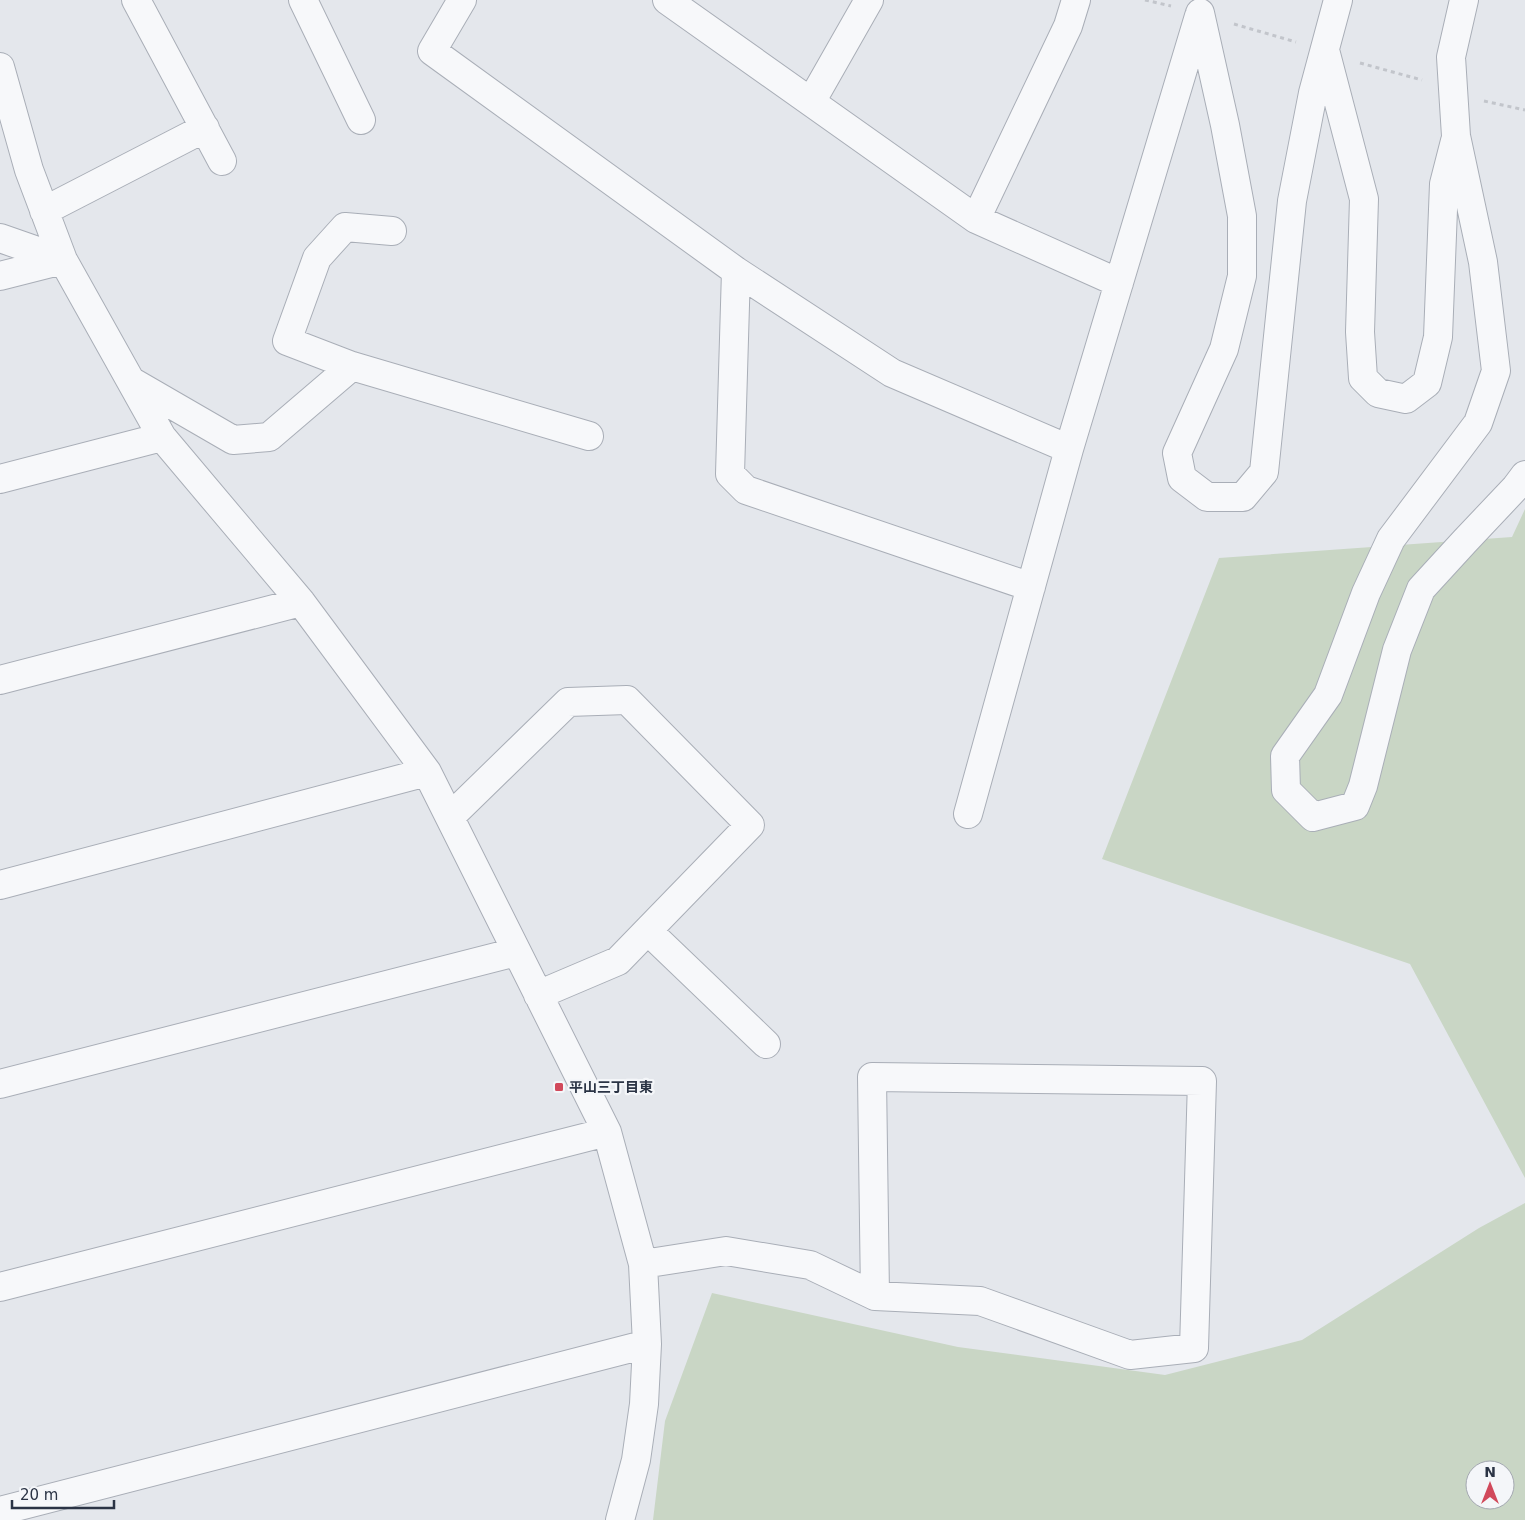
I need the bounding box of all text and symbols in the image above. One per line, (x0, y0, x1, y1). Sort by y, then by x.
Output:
place label: 平山三丁目東 (569, 1079, 653, 1095)
marker: 平山三丁目東 (553, 1081, 565, 1093)
north arrow (1465, 1460, 1515, 1510)
text: N (1484, 1464, 1496, 1480)
scale bar (12, 1478, 115, 1510)
text: 20 m (20, 1486, 58, 1504)

